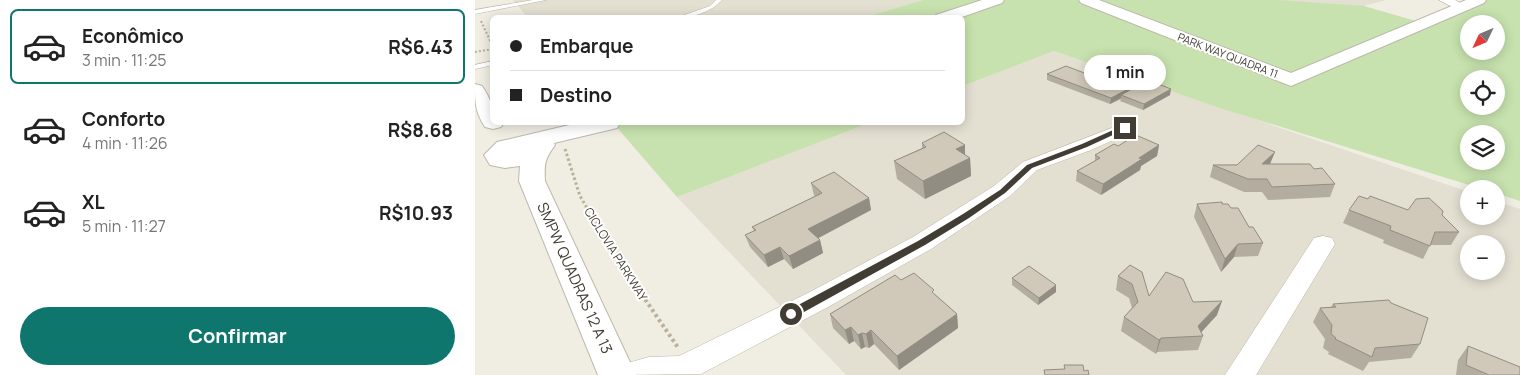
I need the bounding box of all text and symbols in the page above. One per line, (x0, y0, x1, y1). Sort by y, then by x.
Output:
north arrow (1460, 15, 1505, 60)
map controls (1460, 15, 1505, 280)
text: Econômico (82, 23, 184, 49)
icon: car (22, 24, 67, 69)
street label: PARK WAY QUADRA 11 (1176, 29, 1280, 81)
text: Embarque (540, 33, 633, 59)
text: R$6.43 (388, 34, 453, 60)
text: 3 min · 11:25 (82, 49, 167, 71)
callout: 1 min (1084, 56, 1166, 90)
text: 1 min (1105, 61, 1145, 83)
button: locate (1460, 70, 1505, 115)
text: Destino (540, 82, 612, 108)
text: Conforto (82, 106, 165, 132)
icon: car (22, 107, 67, 152)
text: R$8.68 (388, 117, 453, 143)
route end (1114, 117, 1136, 139)
button: layers (1460, 125, 1505, 170)
text: 4 min · 11:26 (82, 132, 168, 154)
button: + (1460, 180, 1505, 225)
text: XL (82, 189, 105, 215)
icon: car (22, 190, 67, 235)
street label: SMPW QUADRAS 12 A 13 (532, 199, 618, 357)
text: R$10.93 (379, 200, 453, 226)
street label: CICLOVIA PARKWAY (580, 204, 652, 304)
text: 5 min · 11:27 (82, 215, 166, 237)
button: − (1460, 235, 1505, 280)
route start (780, 303, 802, 325)
button: Confirmar (20, 307, 455, 365)

